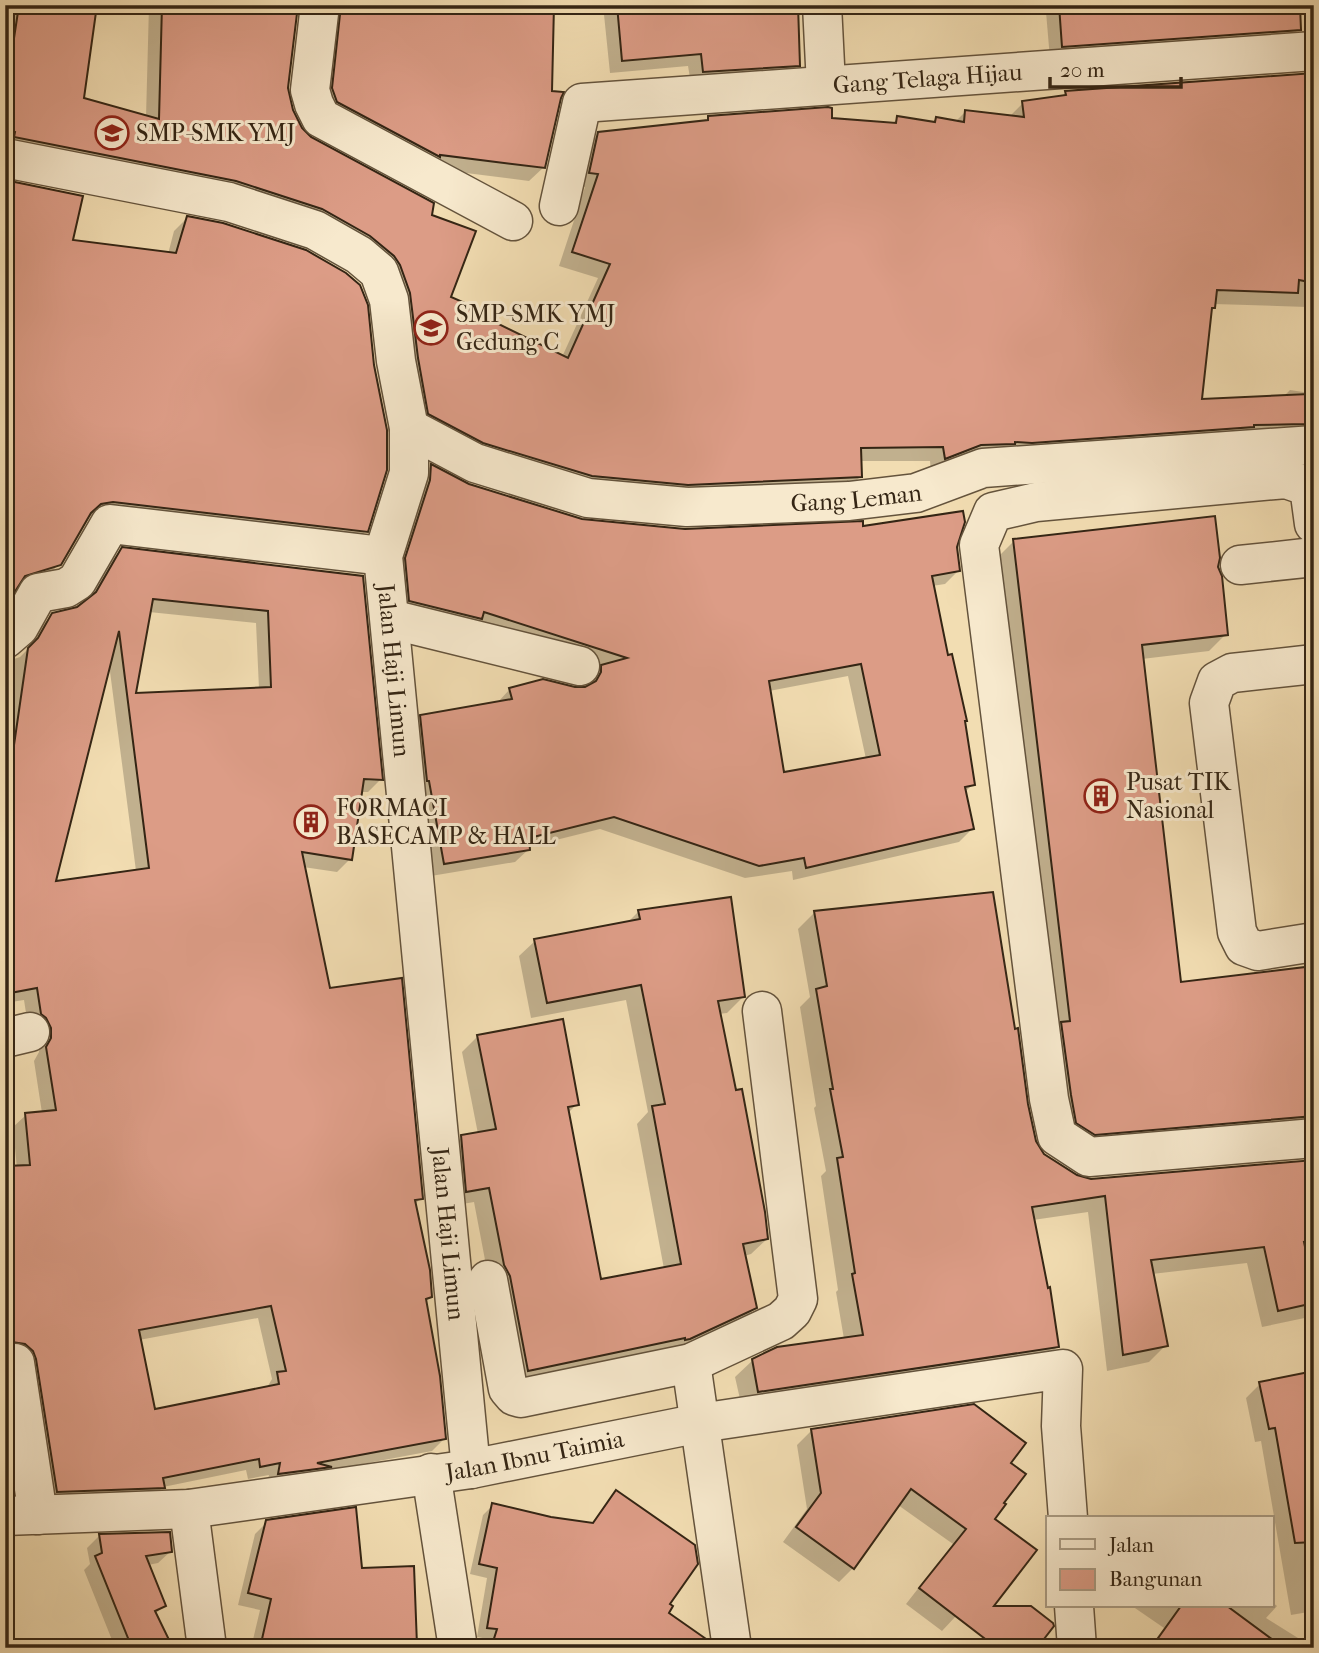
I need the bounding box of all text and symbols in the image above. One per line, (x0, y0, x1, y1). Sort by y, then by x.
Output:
scale bar (1050, 46, 1181, 90)
street label: Gang Telaga Hijau (832, 58, 1024, 99)
text: 20 m (1060, 58, 1105, 82)
school or university icon: SMP-SMK YMJ (93, 114, 131, 152)
place label: SMP-SMK YMJ (136, 119, 296, 147)
place label: SMP-SMK YMJ Gedung C (456, 300, 616, 356)
school or university icon: SMP-SMK YMJ Gedung C (412, 309, 450, 347)
street label: Gang Leman (790, 478, 923, 517)
street label: Jalan Haji Limun (372, 581, 416, 758)
place label: Pusat TIK Nasional (1126, 768, 1232, 824)
building icon: Pusat TIK Nasional (1082, 777, 1120, 815)
place label: FORMACI BASECAMP & HALL (336, 794, 556, 850)
building icon: FORMACI BASECAMP & HALL (292, 803, 330, 841)
street label: Jalan Haji Limun (426, 1144, 471, 1322)
street label: Jalan Ibnu Taimia (442, 1424, 627, 1487)
legend (1046, 1516, 1274, 1608)
text: Jalan (1107, 1533, 1154, 1557)
text: Bangunan (1109, 1567, 1202, 1591)

